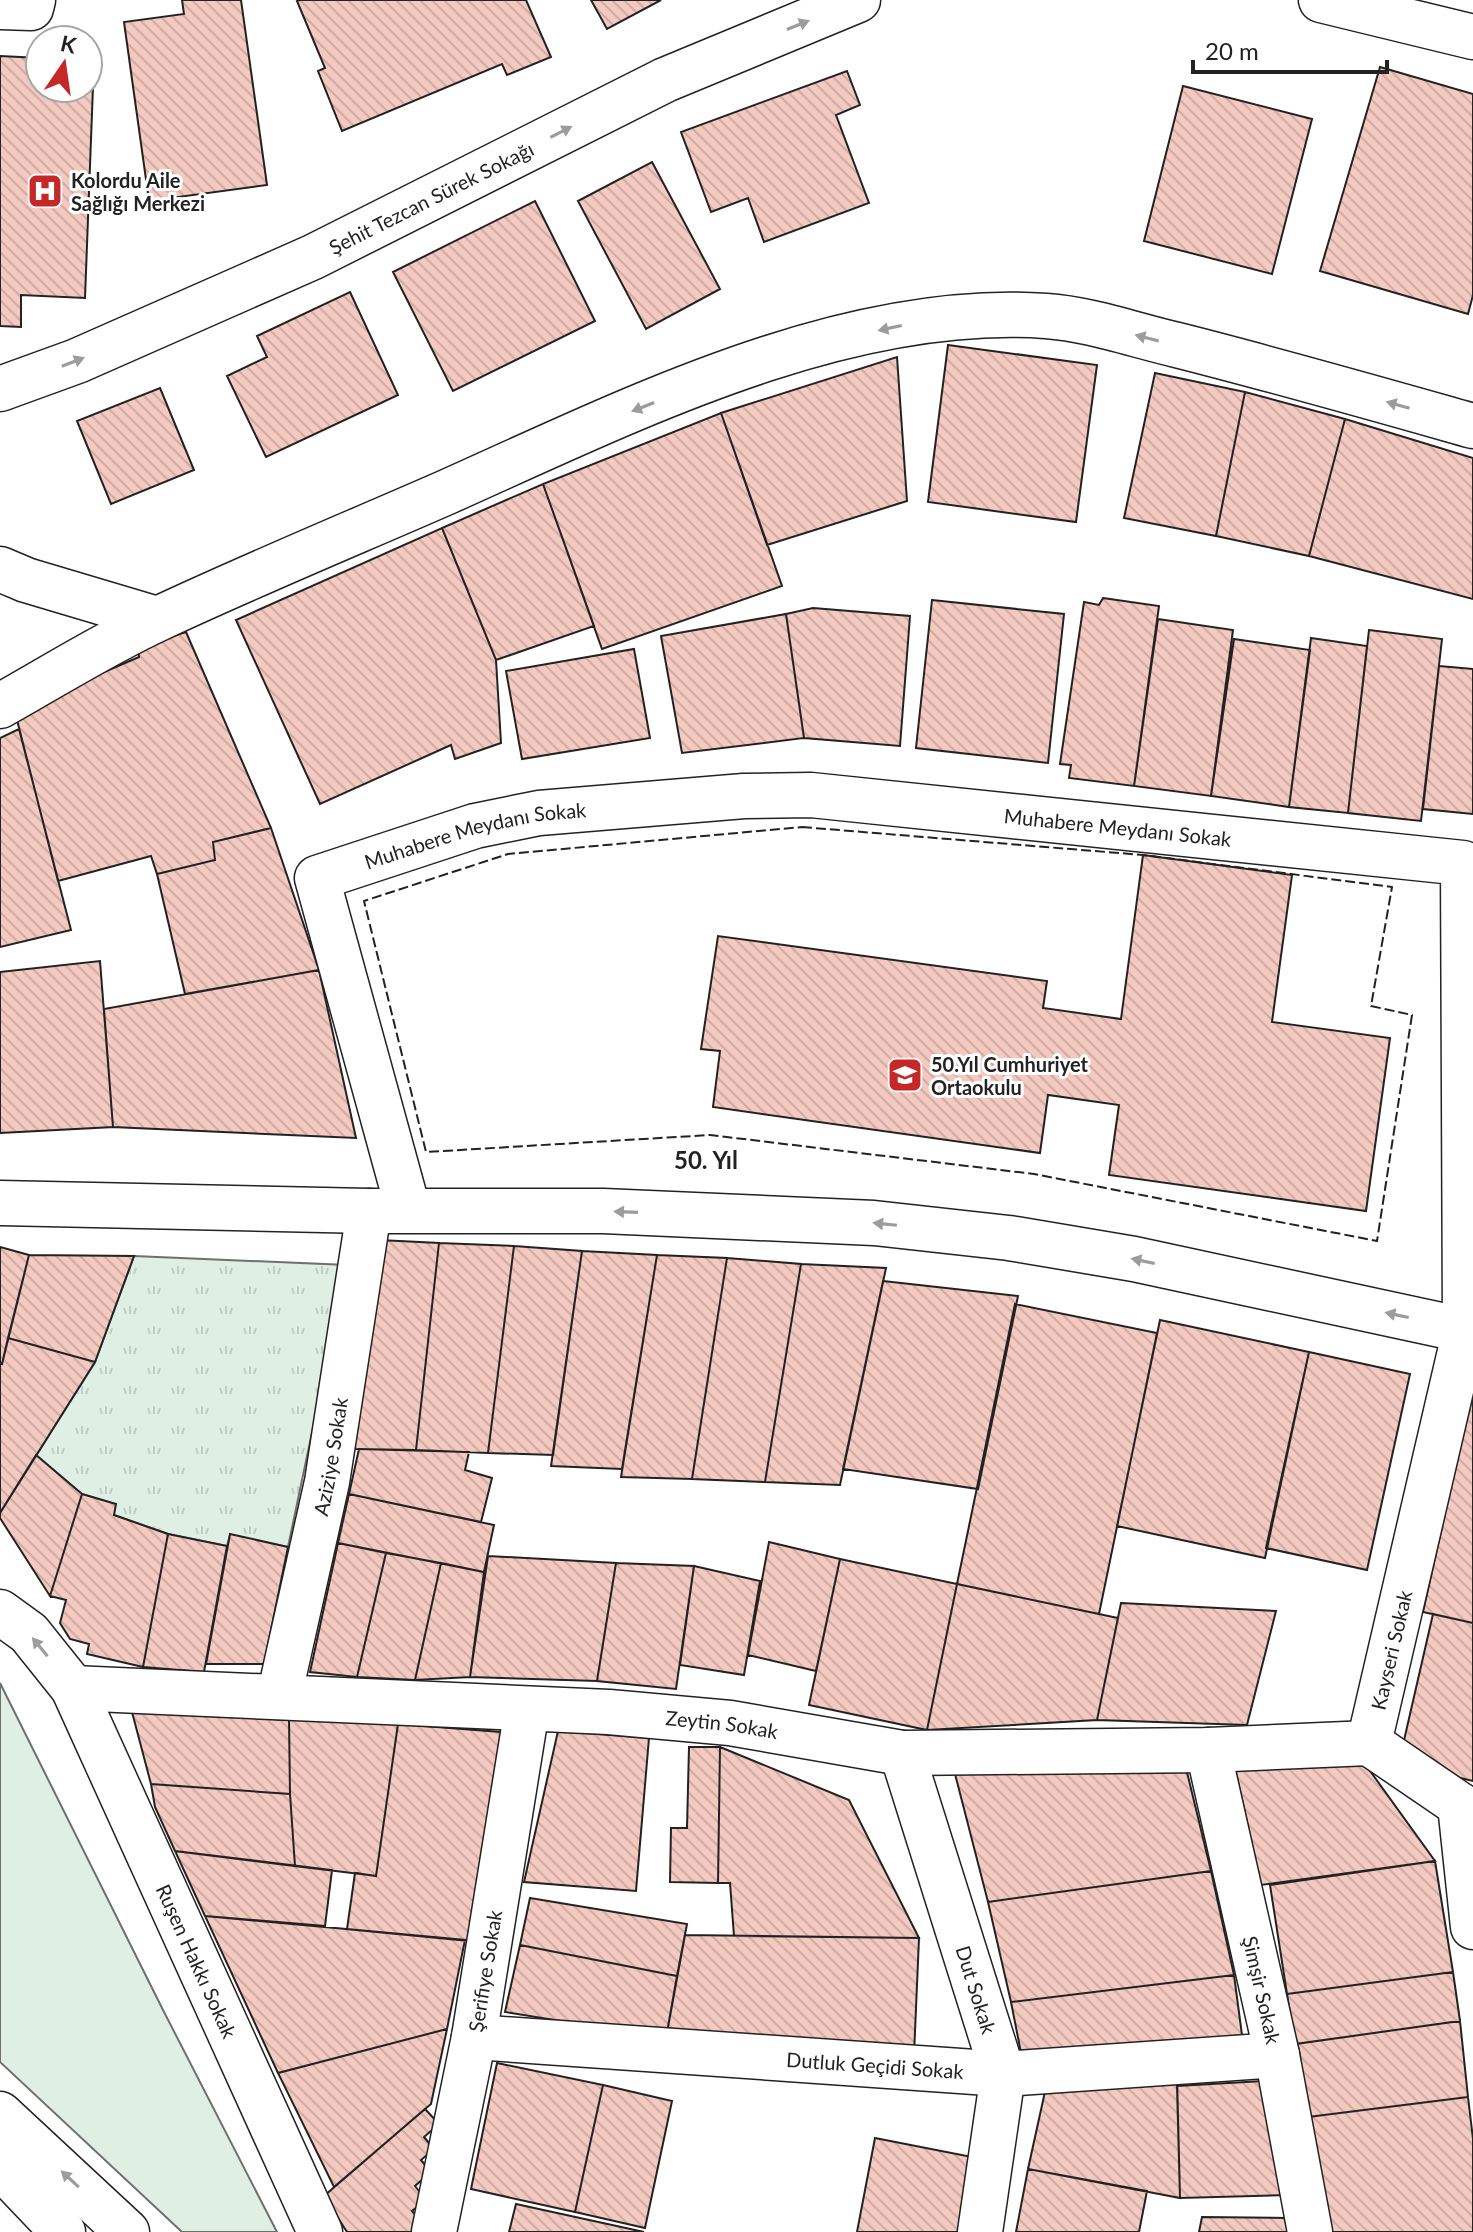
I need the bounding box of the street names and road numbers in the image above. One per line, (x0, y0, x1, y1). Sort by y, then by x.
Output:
street label: Şehit Tezcan Sürek Sokağı (325, 136, 537, 259)
street label: Muhabere Meydanı Sokak (361, 797, 588, 874)
street label: Muhabere Meydanı Sokak (1003, 803, 1233, 851)
street label: Aziziye Sokak (308, 1395, 352, 1518)
street label: Kayseri Sokak (1366, 1587, 1417, 1712)
street label: Zeytin Sokak (665, 1705, 781, 1743)
street label: Ruşen Hakkı Sokak (152, 1880, 243, 2042)
street label: Şerifiye Sokak (463, 1907, 506, 2034)
street label: Şimşir Sokak (1238, 1934, 1286, 2047)
street label: Dut Sokak (951, 1943, 1002, 2037)
street label: Dutluk Geçidi Sokak (786, 2047, 965, 2083)

